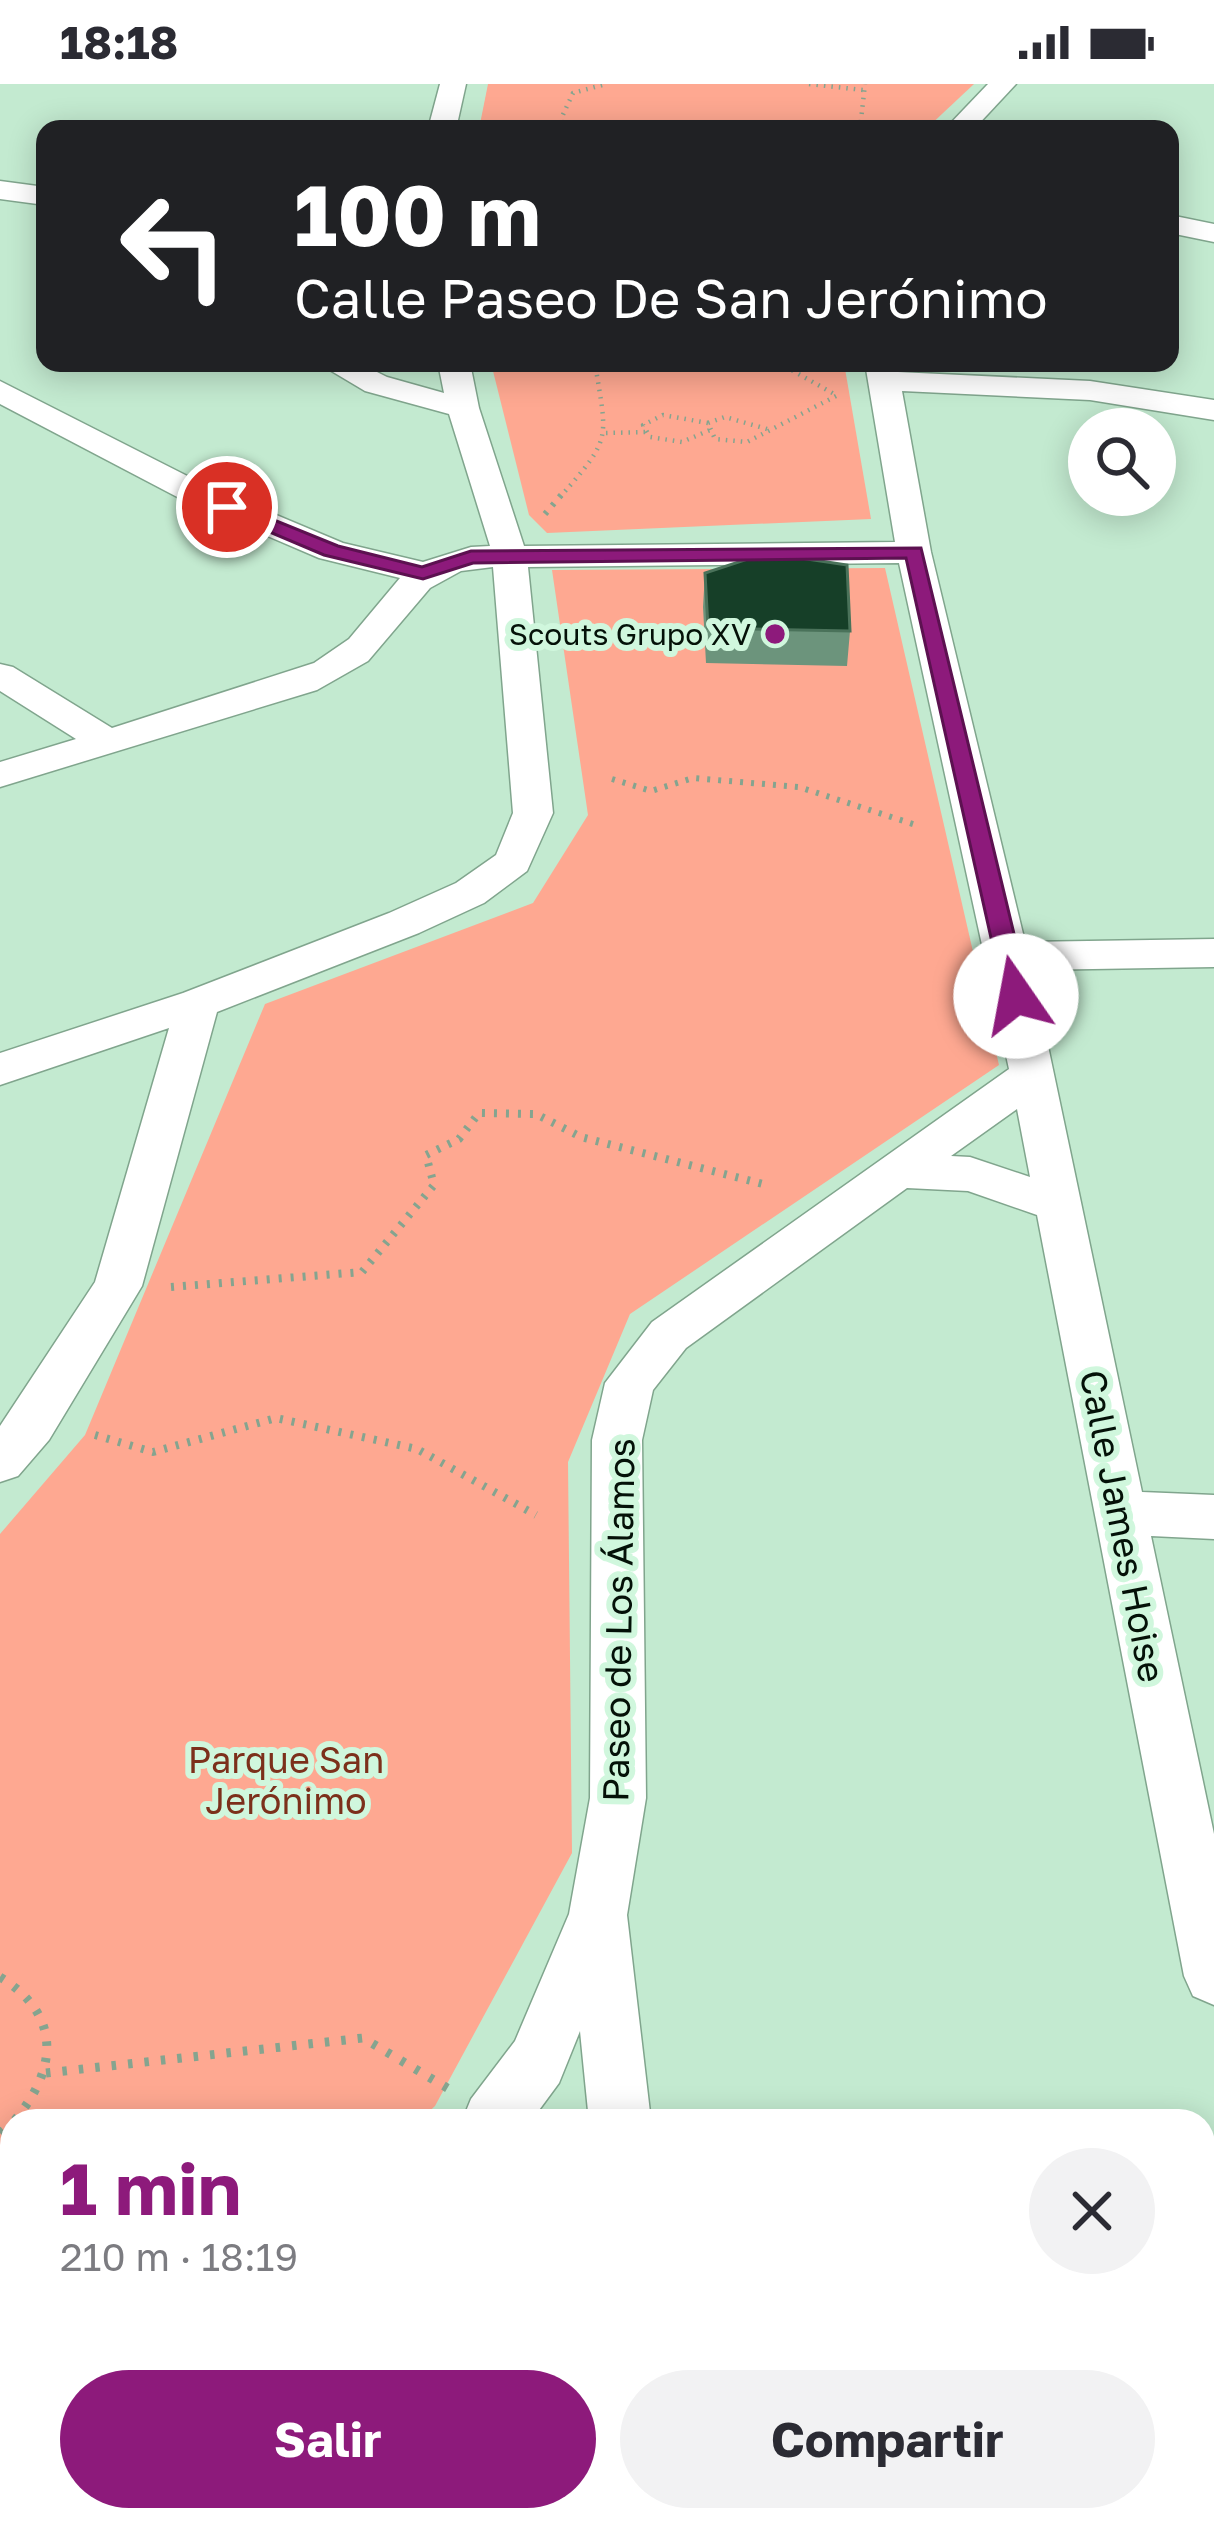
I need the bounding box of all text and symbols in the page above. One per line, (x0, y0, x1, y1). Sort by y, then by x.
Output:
text: 18:18 (60, 15, 178, 69)
text: 100 m (294, 164, 541, 264)
icon: left (96, 168, 252, 324)
text: Calle Paseo De San Jerónimo (294, 265, 1048, 330)
map controls (1068, 408, 1176, 516)
button: search (1068, 408, 1176, 516)
pin (176, 456, 278, 558)
icon: arrive (194, 474, 260, 540)
place label: Scouts Grupo XV (509, 616, 751, 652)
marker: Scouts Grupo XV (762, 621, 788, 647)
position arrow (953, 933, 1079, 1059)
street label: Calle James Hoise (1072, 1366, 1174, 1686)
street label: Paseo de Los Álamos (593, 1438, 643, 1802)
park label: Parque San Jerónimo (188, 1738, 384, 1822)
text: 1 min (60, 2144, 241, 2231)
button: close (1029, 2148, 1155, 2274)
text: 210 m · 18:19 (60, 2233, 298, 2280)
button: Salir (60, 2370, 596, 2508)
button: Compartir (620, 2370, 1155, 2508)

